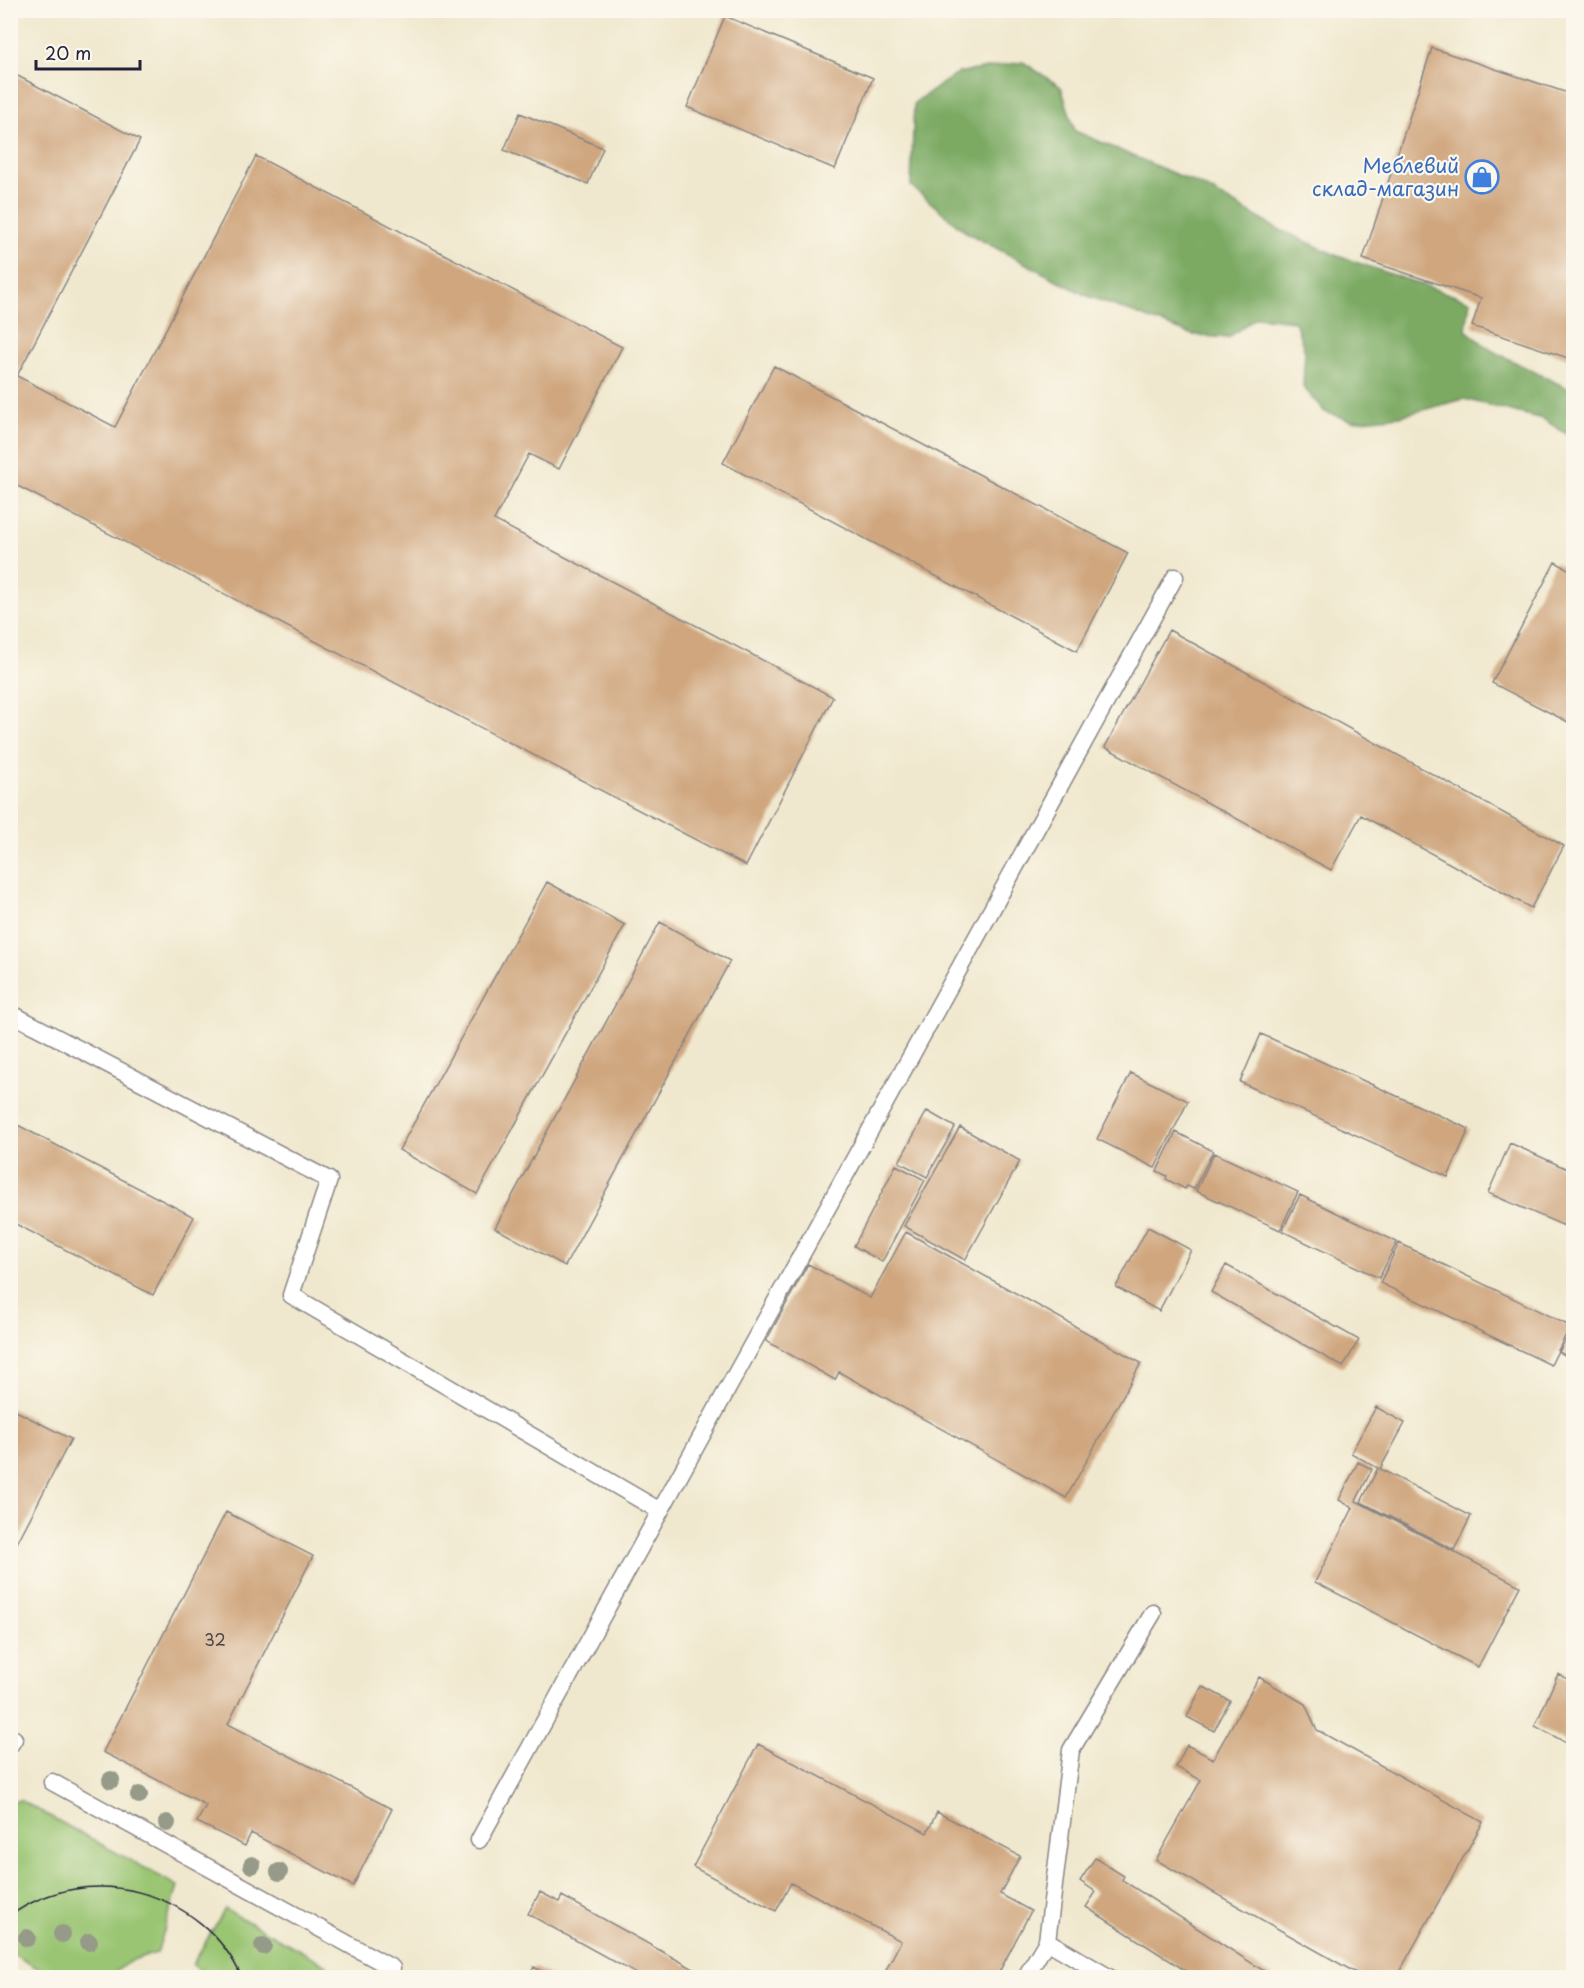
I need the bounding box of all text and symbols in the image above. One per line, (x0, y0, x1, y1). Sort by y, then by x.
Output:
scale bar (36, 33, 140, 71)
text: 20 m (45, 39, 91, 66)
place label: Меблевий склад-магазин (1312, 150, 1459, 203)
shop icon: Меблевий склад-магазин (1464, 159, 1500, 195)
house number: 32 (204, 1627, 226, 1651)

